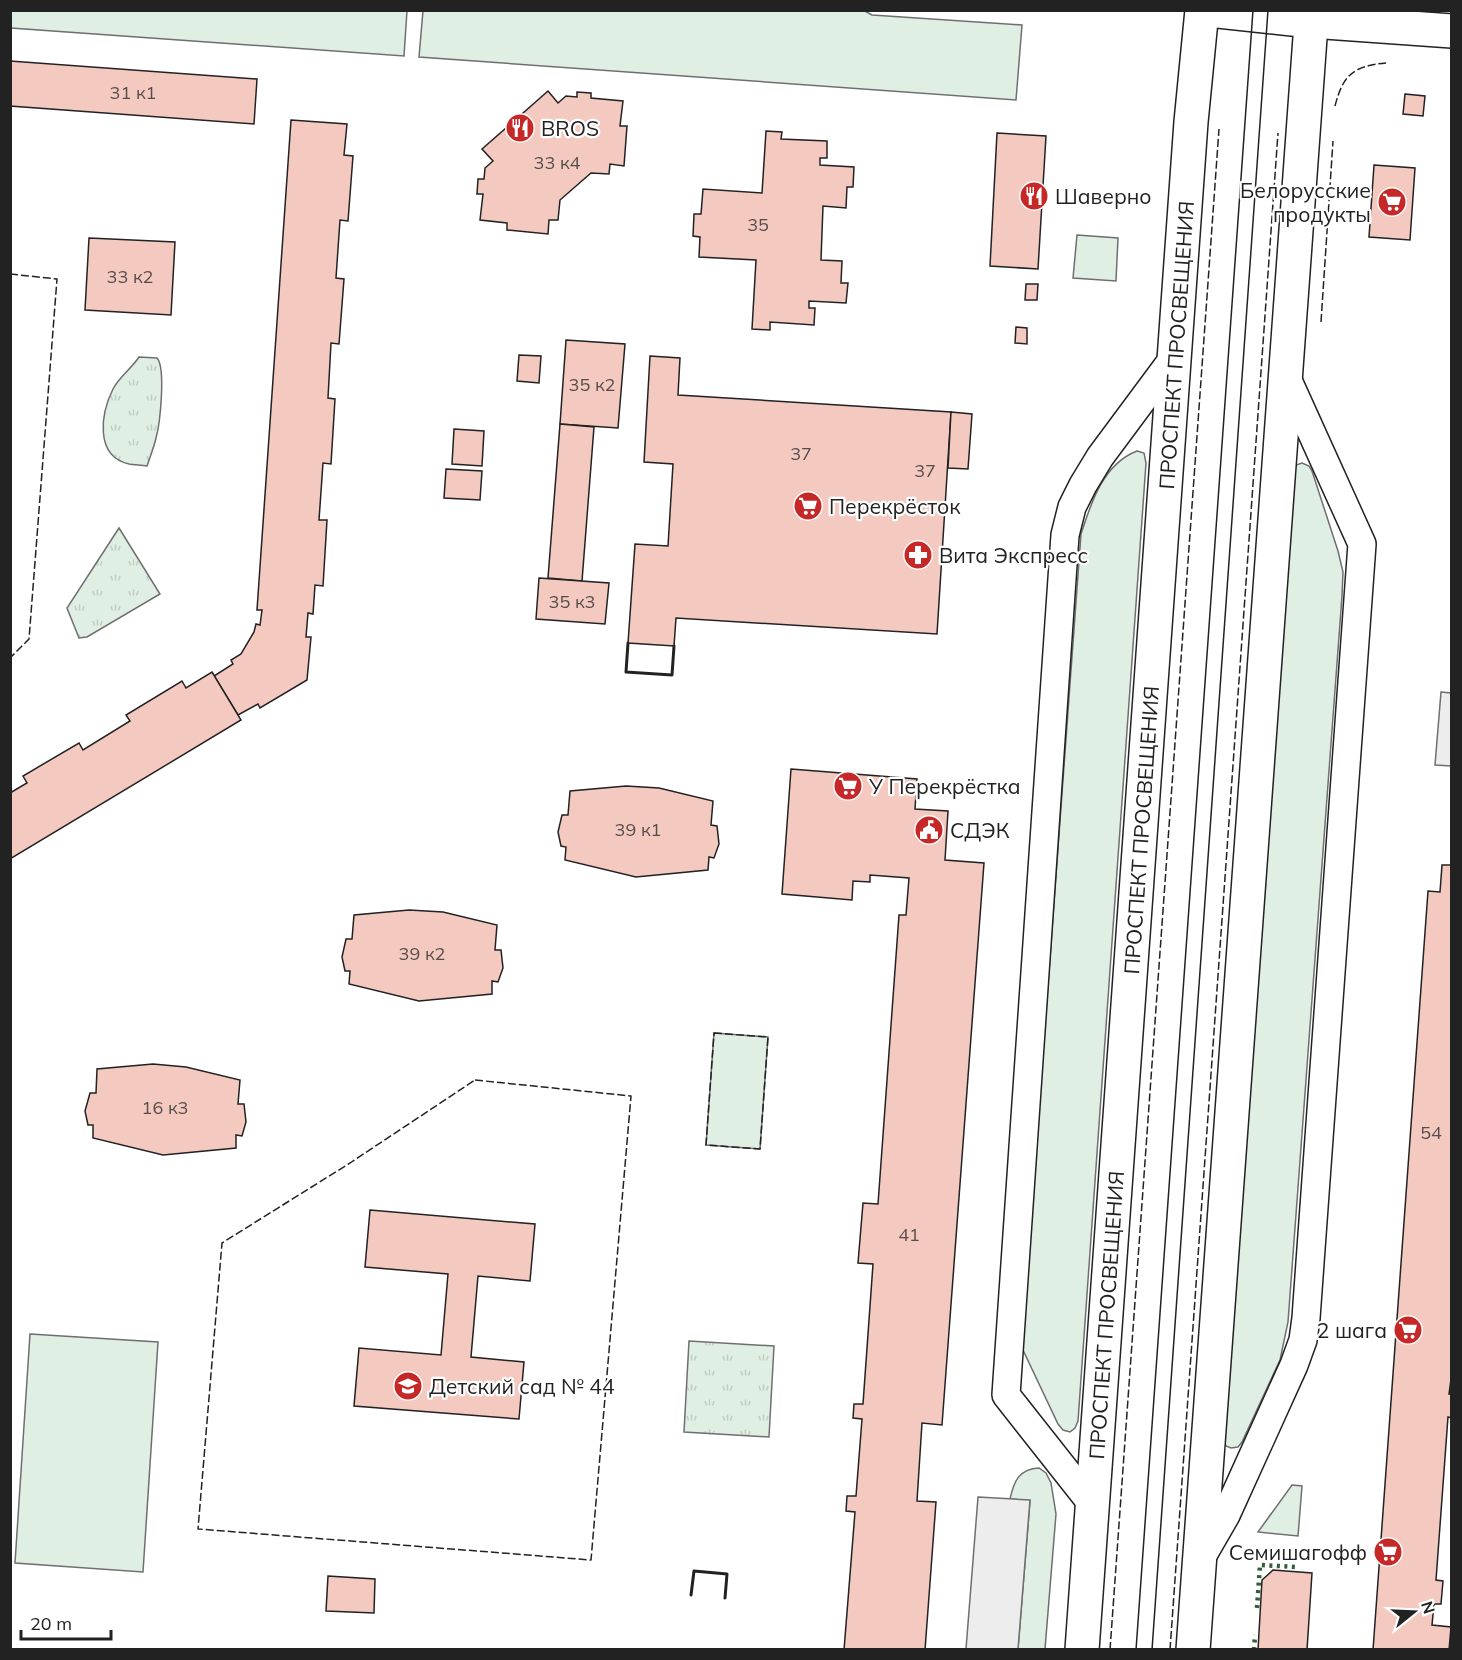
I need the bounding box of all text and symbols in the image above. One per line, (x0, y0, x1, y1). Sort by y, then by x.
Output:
house number: 31 к1 (110, 81, 156, 104)
restaurant icon: BROS (504, 112, 536, 144)
place label: BROS (541, 115, 599, 141)
house number: 33 к4 (534, 151, 581, 174)
place label: Белорусские продукты (1240, 177, 1371, 227)
restaurant icon: Шаверно (1018, 180, 1050, 212)
place label: Шаверно (1055, 183, 1151, 209)
supermarket icon: Белорусские продукты (1376, 186, 1408, 218)
street label: ПРОСПЕКТ ПРОСВЕЩЕНИЯ (1153, 200, 1199, 490)
house number: 35 (747, 213, 769, 236)
house number: 33 к2 (107, 265, 153, 288)
house number: 35 к2 (569, 373, 615, 396)
house number: 37 (790, 442, 812, 465)
house number: 37 (914, 459, 936, 482)
supermarket icon: Перекрёсток (792, 490, 824, 522)
place label: Перекрёсток (829, 493, 961, 519)
pharmacy icon: Вита Экспресс (902, 539, 934, 571)
place label: Вита Экспресс (939, 542, 1088, 568)
house number: 35 к3 (549, 590, 595, 613)
street label: ПРОСПЕКТ ПРОСВЕЩЕНИЯ (1118, 685, 1164, 975)
supermarket icon: У Перекрёстка (832, 770, 864, 802)
place label: У Перекрёстка (868, 773, 1021, 799)
public building icon: СДЭК (913, 814, 945, 846)
place label: СДЭК (950, 817, 1010, 843)
house number: 39 к1 (615, 818, 661, 841)
house number: 39 к2 (399, 942, 445, 965)
house number: 16 к3 (142, 1096, 188, 1119)
house number: 54 (1420, 1121, 1442, 1144)
street label: ПРОСПЕКТ ПРОСВЕЩЕНИЯ (1083, 1170, 1129, 1460)
house number: 41 (898, 1223, 920, 1246)
supermarket icon: 2 шага (1392, 1314, 1424, 1346)
place label: 2 шага (1317, 1317, 1387, 1343)
school or university icon: Детский сад № 44 (392, 1370, 424, 1402)
place label: Детский сад № 44 (429, 1373, 615, 1399)
supermarket icon: Семишагофф (1372, 1536, 1404, 1568)
place label: Семишагофф (1229, 1539, 1367, 1565)
north arrow (1384, 1582, 1444, 1642)
text: N (1417, 1599, 1440, 1616)
scale bar (21, 1603, 111, 1641)
text: 20 m (30, 1612, 72, 1635)

